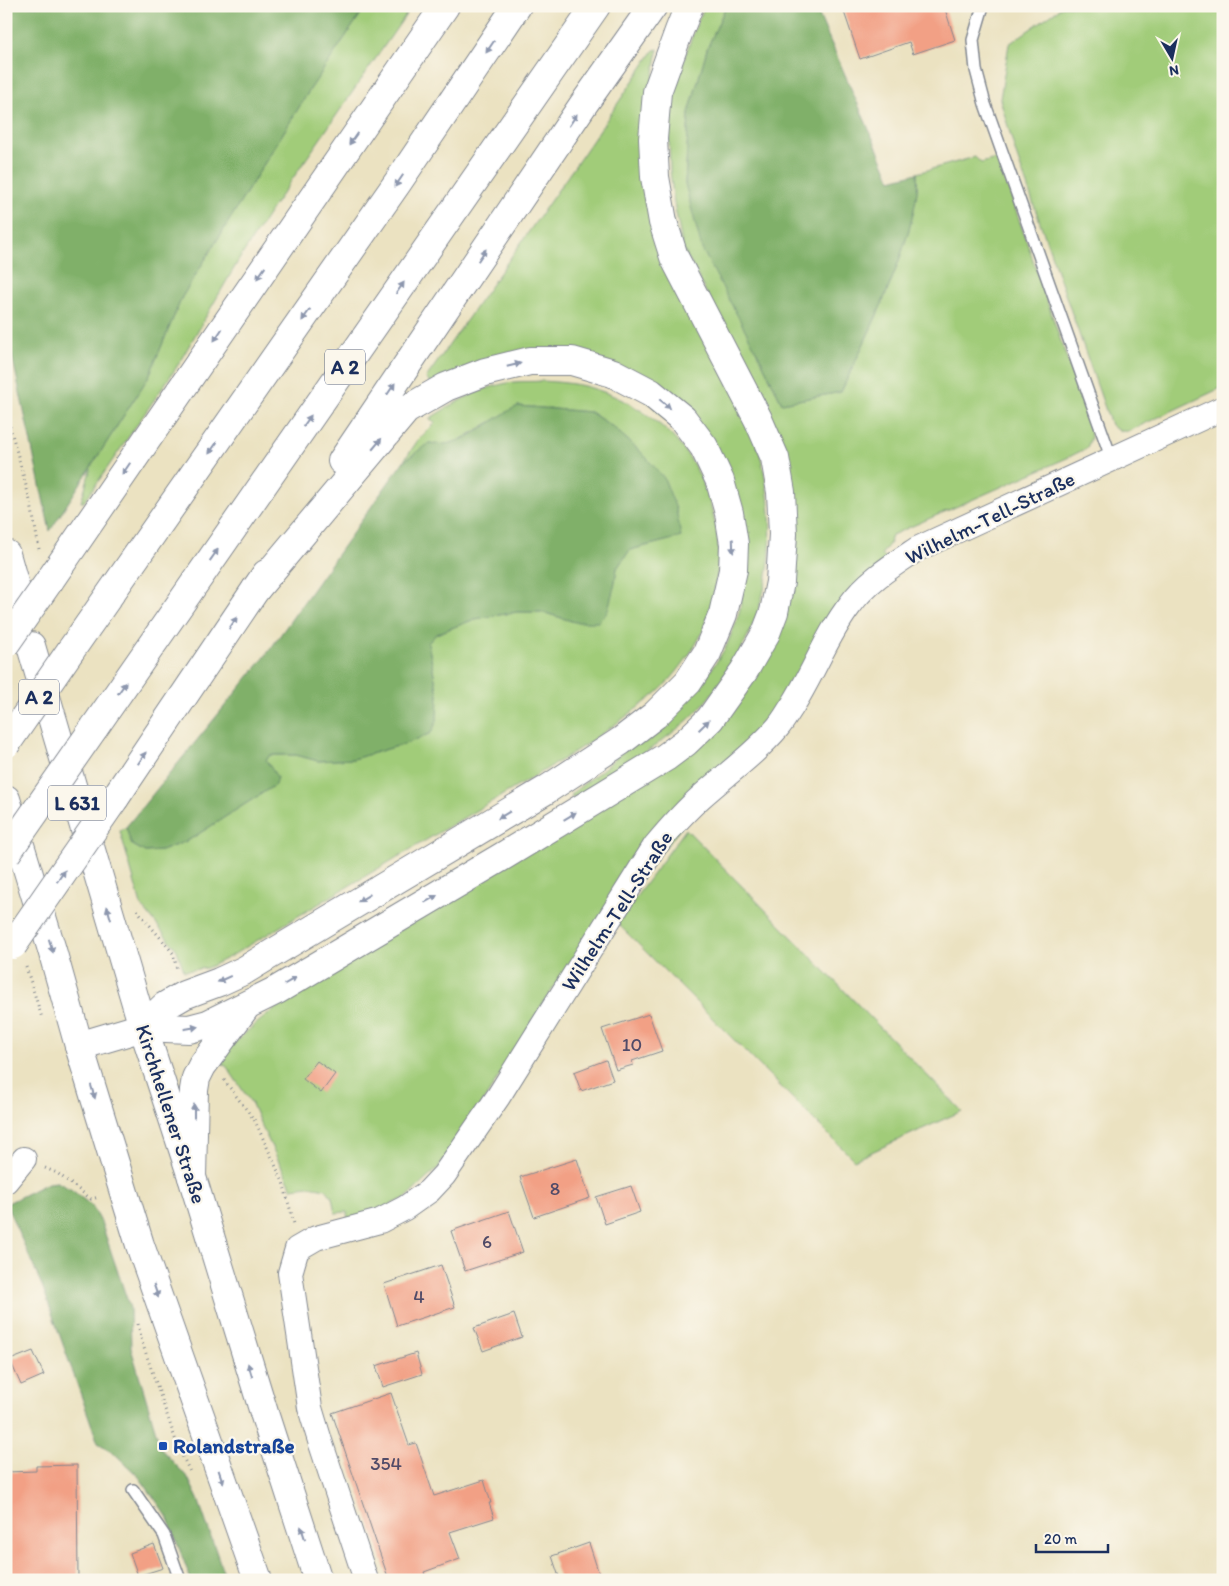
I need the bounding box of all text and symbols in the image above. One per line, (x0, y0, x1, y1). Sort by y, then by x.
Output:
north arrow (1146, 32, 1196, 82)
one-way arrow (485, 40, 495, 53)
text: N (1168, 61, 1180, 79)
one-way arrow (568, 113, 578, 127)
one-way arrow (348, 132, 358, 146)
one-way arrow (394, 175, 404, 188)
one-way arrow (477, 248, 487, 262)
one-way arrow (256, 266, 266, 279)
one-way arrow (395, 281, 405, 295)
one-way arrow (301, 308, 311, 321)
one-way arrow (213, 329, 223, 342)
road number: A 2 (325, 350, 365, 384)
one-way arrow (506, 361, 521, 369)
one-way arrow (386, 383, 396, 396)
one-way arrow (658, 399, 671, 410)
one-way arrow (302, 415, 312, 428)
one-way arrow (371, 438, 382, 451)
one-way arrow (208, 441, 218, 455)
one-way arrow (121, 463, 131, 476)
street label: Wilhelm-Tell-Straße (901, 466, 1079, 569)
one-way arrow (730, 538, 738, 554)
one-way arrow (209, 548, 219, 562)
one-way arrow (228, 616, 238, 630)
road number: A 2 (19, 680, 59, 714)
one-way arrow (117, 682, 127, 695)
one-way arrow (698, 719, 710, 731)
one-way arrow (137, 751, 147, 765)
road number: L 631 (48, 786, 106, 820)
one-way arrow (497, 810, 510, 819)
one-way arrow (563, 811, 576, 820)
street label: Wilhelm-Tell-Straße (556, 826, 678, 995)
one-way arrow (56, 870, 66, 883)
one-way arrow (358, 894, 371, 903)
one-way arrow (424, 895, 437, 904)
one-way arrow (105, 906, 113, 921)
one-way arrow (47, 938, 55, 953)
one-way arrow (217, 976, 231, 984)
one-way arrow (284, 977, 297, 986)
street label: Kirchhellener Straße (131, 1021, 212, 1207)
one-way arrow (184, 1023, 200, 1031)
house number: 10 (622, 1033, 642, 1056)
one-way arrow (89, 1085, 97, 1100)
one-way arrow (190, 1102, 198, 1118)
house number: 8 (550, 1177, 560, 1200)
house number: 6 (482, 1230, 492, 1253)
one-way arrow (153, 1284, 161, 1299)
house number: 4 (413, 1285, 425, 1308)
one-way arrow (246, 1362, 254, 1377)
place label: Rolandstraße (173, 1433, 295, 1458)
marker: Rolandstraße (157, 1440, 169, 1452)
house number: 354 (370, 1452, 402, 1475)
one-way arrow (218, 1470, 226, 1485)
scale bar (1036, 1521, 1109, 1553)
one-way arrow (299, 1526, 306, 1541)
text: 20 m (1044, 1530, 1078, 1548)

